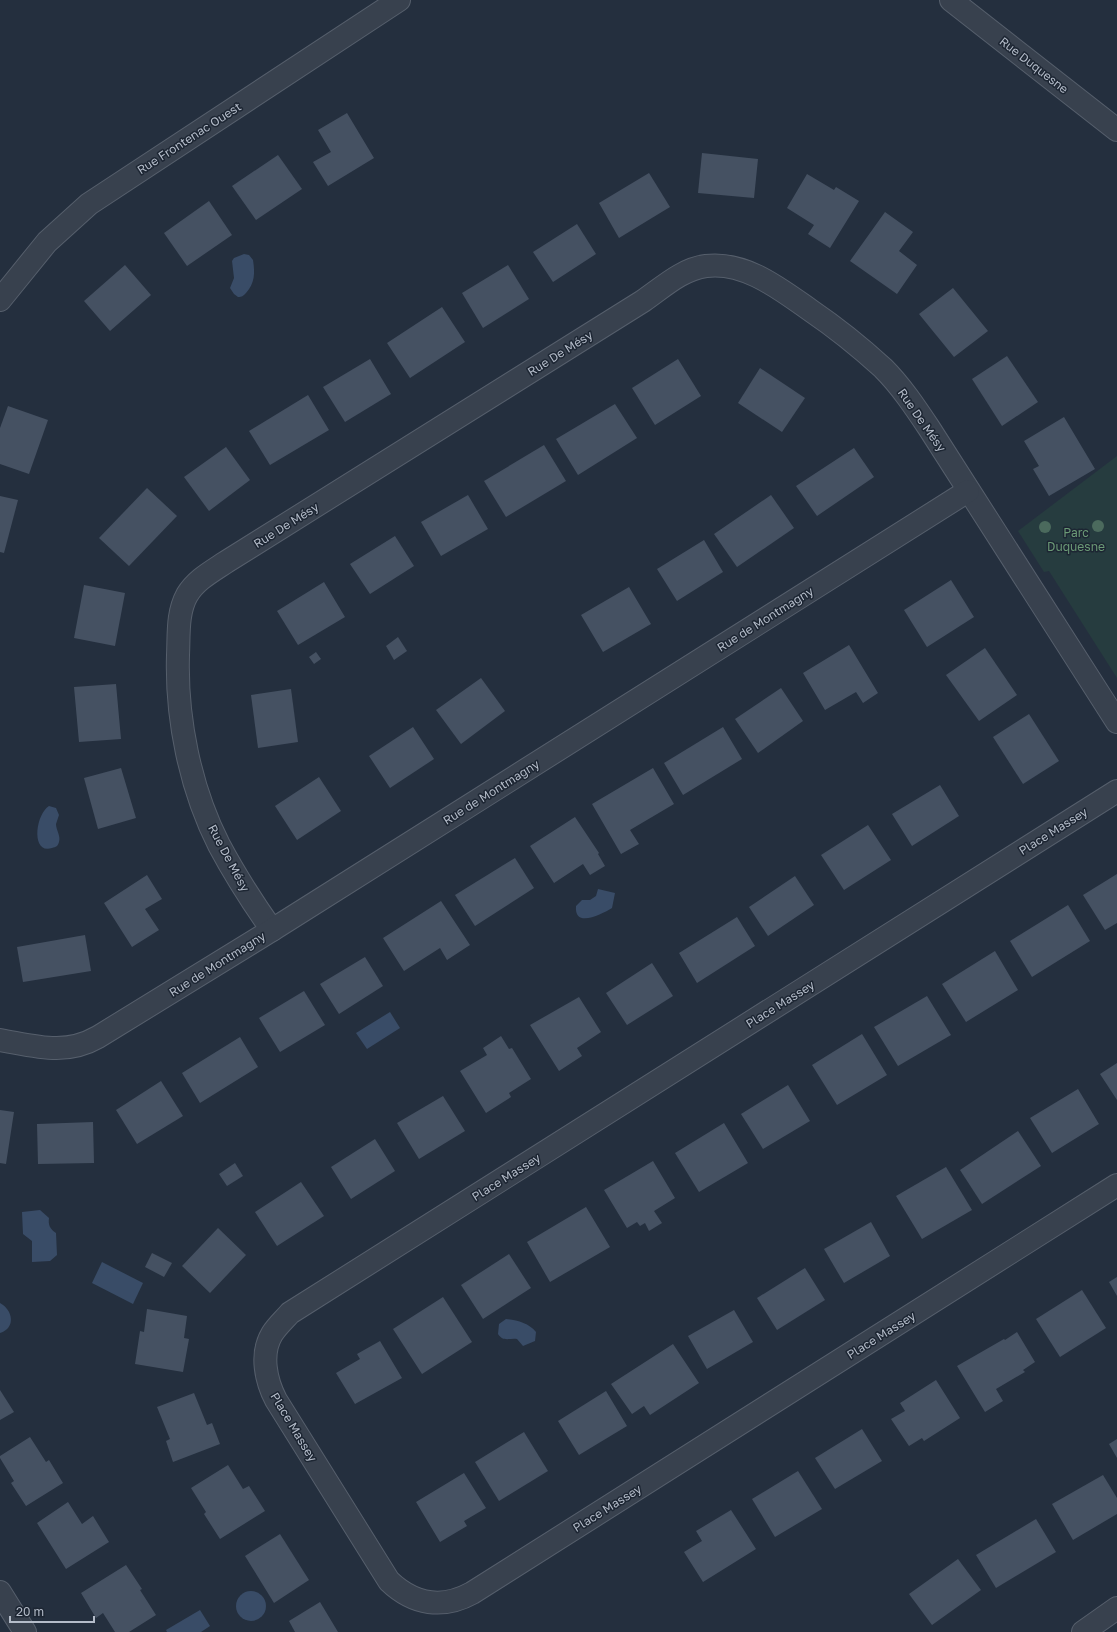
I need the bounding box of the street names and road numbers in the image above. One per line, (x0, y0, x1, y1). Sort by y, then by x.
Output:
street label: Rue Duquesne (997, 34, 1071, 97)
street label: Rue Frontenac Ouest (134, 99, 244, 177)
street label: Rue De Mésy (525, 327, 596, 379)
street label: Rue De Mésy (895, 385, 949, 455)
street label: Rue De Mésy (251, 499, 322, 551)
street label: Rue de Montmagny (714, 583, 816, 655)
street label: Rue de Montmagny (440, 756, 542, 828)
street label: Place Massey (1016, 804, 1090, 858)
street label: Rue De Mésy (205, 822, 253, 894)
street label: Rue de Montmagny (166, 928, 268, 1000)
street label: Place Massey (743, 977, 817, 1031)
street label: Place Massey (469, 1150, 543, 1204)
street label: Place Massey (844, 1308, 918, 1362)
street label: Place Massey (267, 1390, 321, 1465)
street label: Place Massey (570, 1481, 644, 1535)

